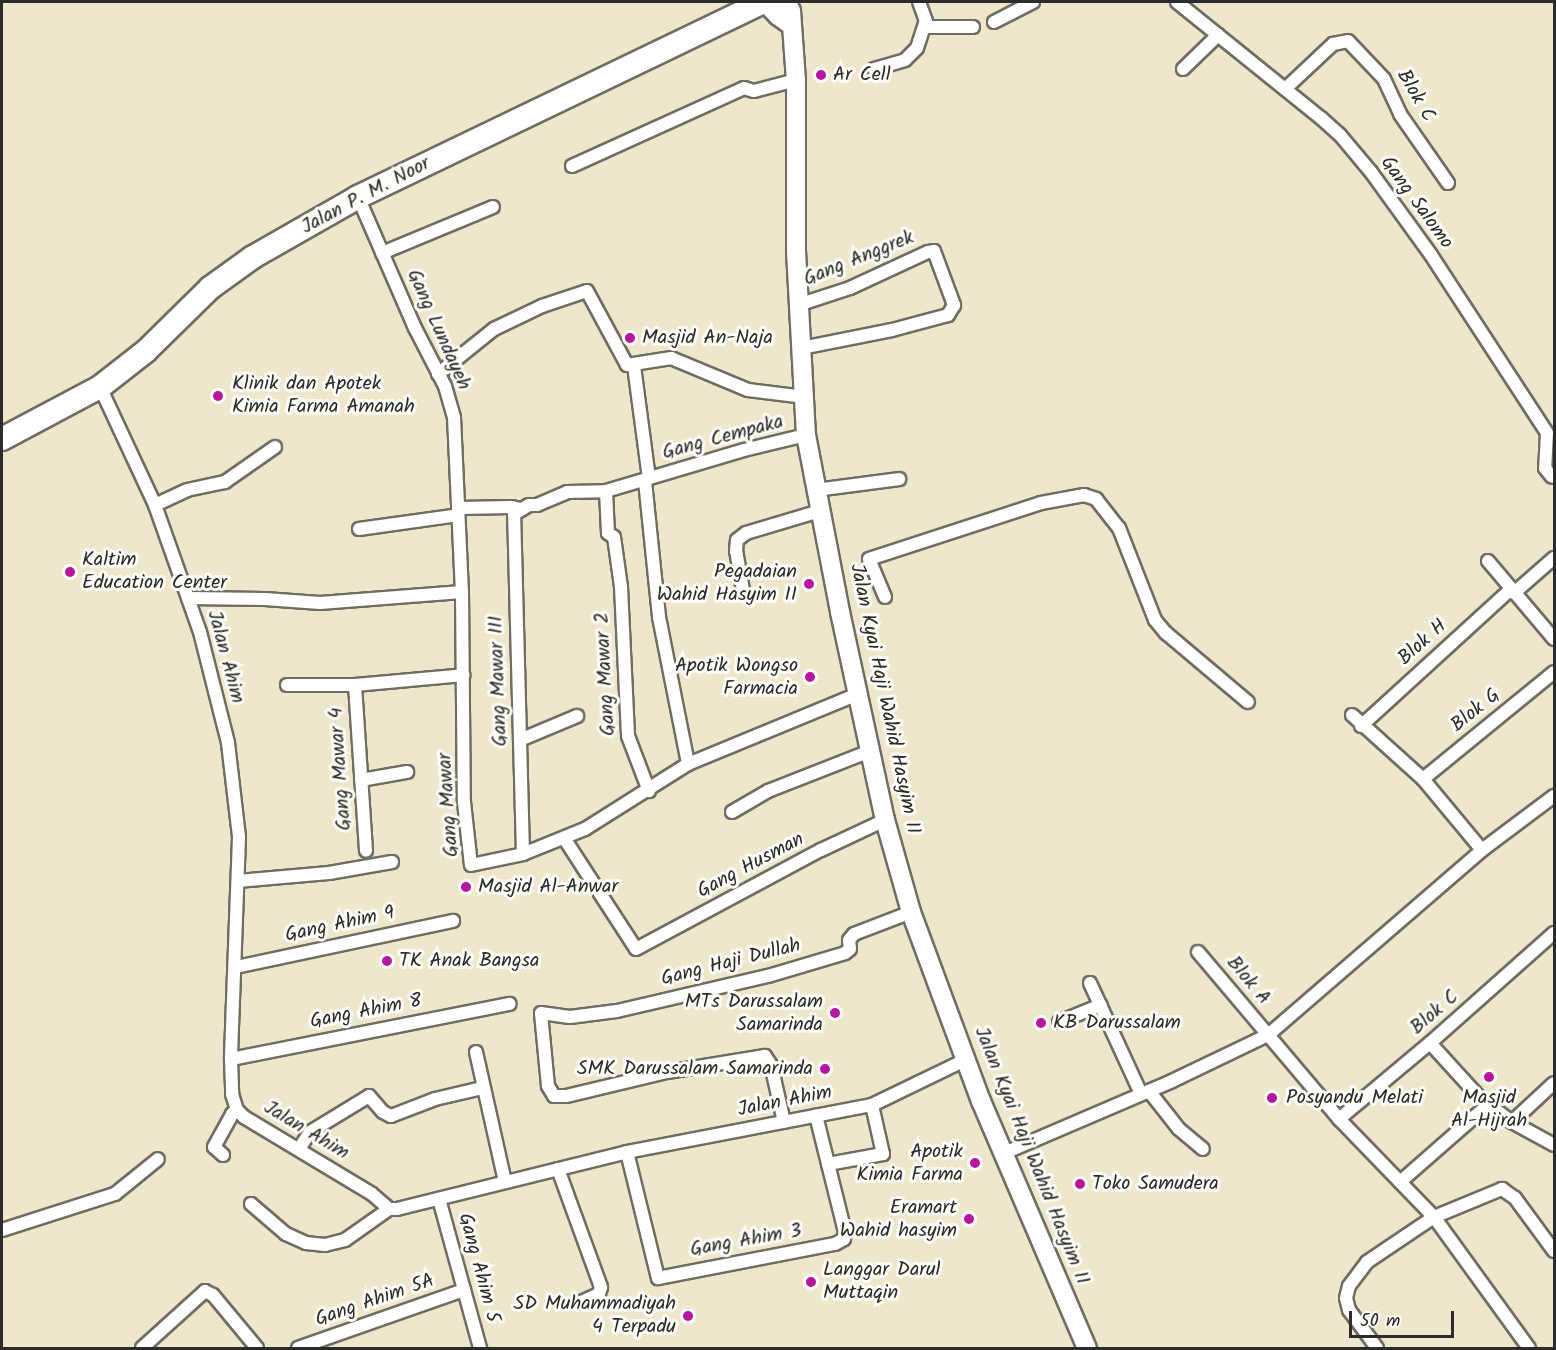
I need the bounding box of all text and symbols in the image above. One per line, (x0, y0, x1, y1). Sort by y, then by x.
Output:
place label: Ar Cell (833, 63, 891, 87)
street label: Blok C (1391, 66, 1439, 126)
marker: Ar Cell (814, 68, 828, 82)
street label: Jalan P. M. Noor (298, 152, 434, 240)
street label: Gang Salomo (1374, 152, 1458, 254)
street label: Gang Anggrek (800, 226, 918, 292)
street label: Gang Lundayeh (401, 266, 475, 394)
place label: Masjid An-Naja (642, 326, 773, 350)
marker: Masjid An-Naja (623, 331, 637, 345)
place label: Klinik dan Apotek Kimia Farma Amanah (232, 372, 415, 419)
marker: Klinik dan Apotek Kimia Farma Amanah (209, 387, 227, 405)
street label: Gang Cempaka (660, 410, 786, 466)
place label: Kaltim Education Center (82, 548, 227, 595)
place label: Pegadaian Wahid Hasyim II (657, 560, 797, 607)
street label: Jalan Kyai Haji Wahid Hasyim II (844, 562, 924, 836)
marker: Kaltim Education Center (63, 565, 77, 579)
marker: Pegadaian Wahid Hasyim II (802, 577, 816, 591)
street label: Jalan Ahim (201, 608, 249, 706)
street label: Gang Mawar 2 (591, 611, 621, 737)
street label: Gang Mawar III (485, 615, 513, 747)
street label: Blok H (1394, 615, 1452, 671)
place label: Apotik Wongso Farmacia (675, 654, 798, 701)
marker: Apotik Wongso Farmacia (803, 670, 817, 684)
street label: Blok G (1447, 684, 1505, 738)
street label: Gang Mawar 4 (325, 707, 357, 831)
street label: Gang Mawar (433, 752, 465, 858)
street label: Gang Husman (694, 828, 808, 904)
place label: Masjid Al-Anwar (478, 875, 618, 899)
marker: Masjid Al-Anwar (459, 880, 473, 894)
street label: Gang Ahim 9 (283, 902, 397, 948)
street label: Gang Haji Dullah (659, 934, 803, 992)
place label: TK Anak Bangsa (399, 949, 539, 973)
street label: Blok A (1221, 952, 1275, 1010)
marker: TK Anak Bangsa (380, 954, 394, 968)
street label: Blok C (1406, 986, 1464, 1040)
street label: Gang Ahim 8 (308, 989, 424, 1035)
place label: MTs Darussalam Samarinda (685, 990, 823, 1037)
marker: MTs Darussalam Samarinda (828, 1006, 842, 1020)
place label: KB Darussalam (1053, 1011, 1181, 1035)
marker: KB Darussalam (1034, 1016, 1048, 1030)
street label: Jalan Kyai Haji Wahid Hasyim II (968, 1024, 1094, 1288)
place label: SMK Darussalam Samarinda (577, 1057, 813, 1081)
marker: SMK Darussalam Samarinda (818, 1062, 832, 1076)
marker: Masjid Al-Hijrah (1482, 1070, 1496, 1084)
street label: Jalan Ahim (736, 1081, 834, 1123)
place label: Posyandu Melati (1286, 1086, 1423, 1110)
place label: Masjid Al-Hijrah (1451, 1086, 1527, 1133)
marker: Posyandu Melati (1263, 1089, 1281, 1107)
street label: Jalan Ahim (259, 1096, 353, 1166)
place label: Apotik Kimia Farma (857, 1140, 963, 1187)
marker: Apotik Kimia Farma (968, 1156, 982, 1170)
place label: Toko Samudera (1092, 1172, 1219, 1196)
marker: Toko Samudera (1073, 1177, 1087, 1191)
place label: Eramart Wahid hasyim (840, 1196, 957, 1243)
street label: Gang Ahim 5 (452, 1211, 504, 1325)
marker: Eramart Wahid hasyim (962, 1212, 976, 1226)
street label: Gang Ahim 3 (688, 1219, 804, 1263)
place label: Langgar Darul Muttaqin (823, 1258, 940, 1305)
street label: Gang Ahim 5A (312, 1269, 438, 1333)
marker: Langgar Darul Muttaqin (804, 1275, 818, 1289)
place label: SD Muhammadiyah 4 Terpadu (514, 1292, 676, 1339)
scale bar (1352, 1299, 1457, 1337)
text: 50 m (1360, 1307, 1400, 1336)
marker: SD Muhammadiyah 4 Terpadu (681, 1309, 695, 1323)

